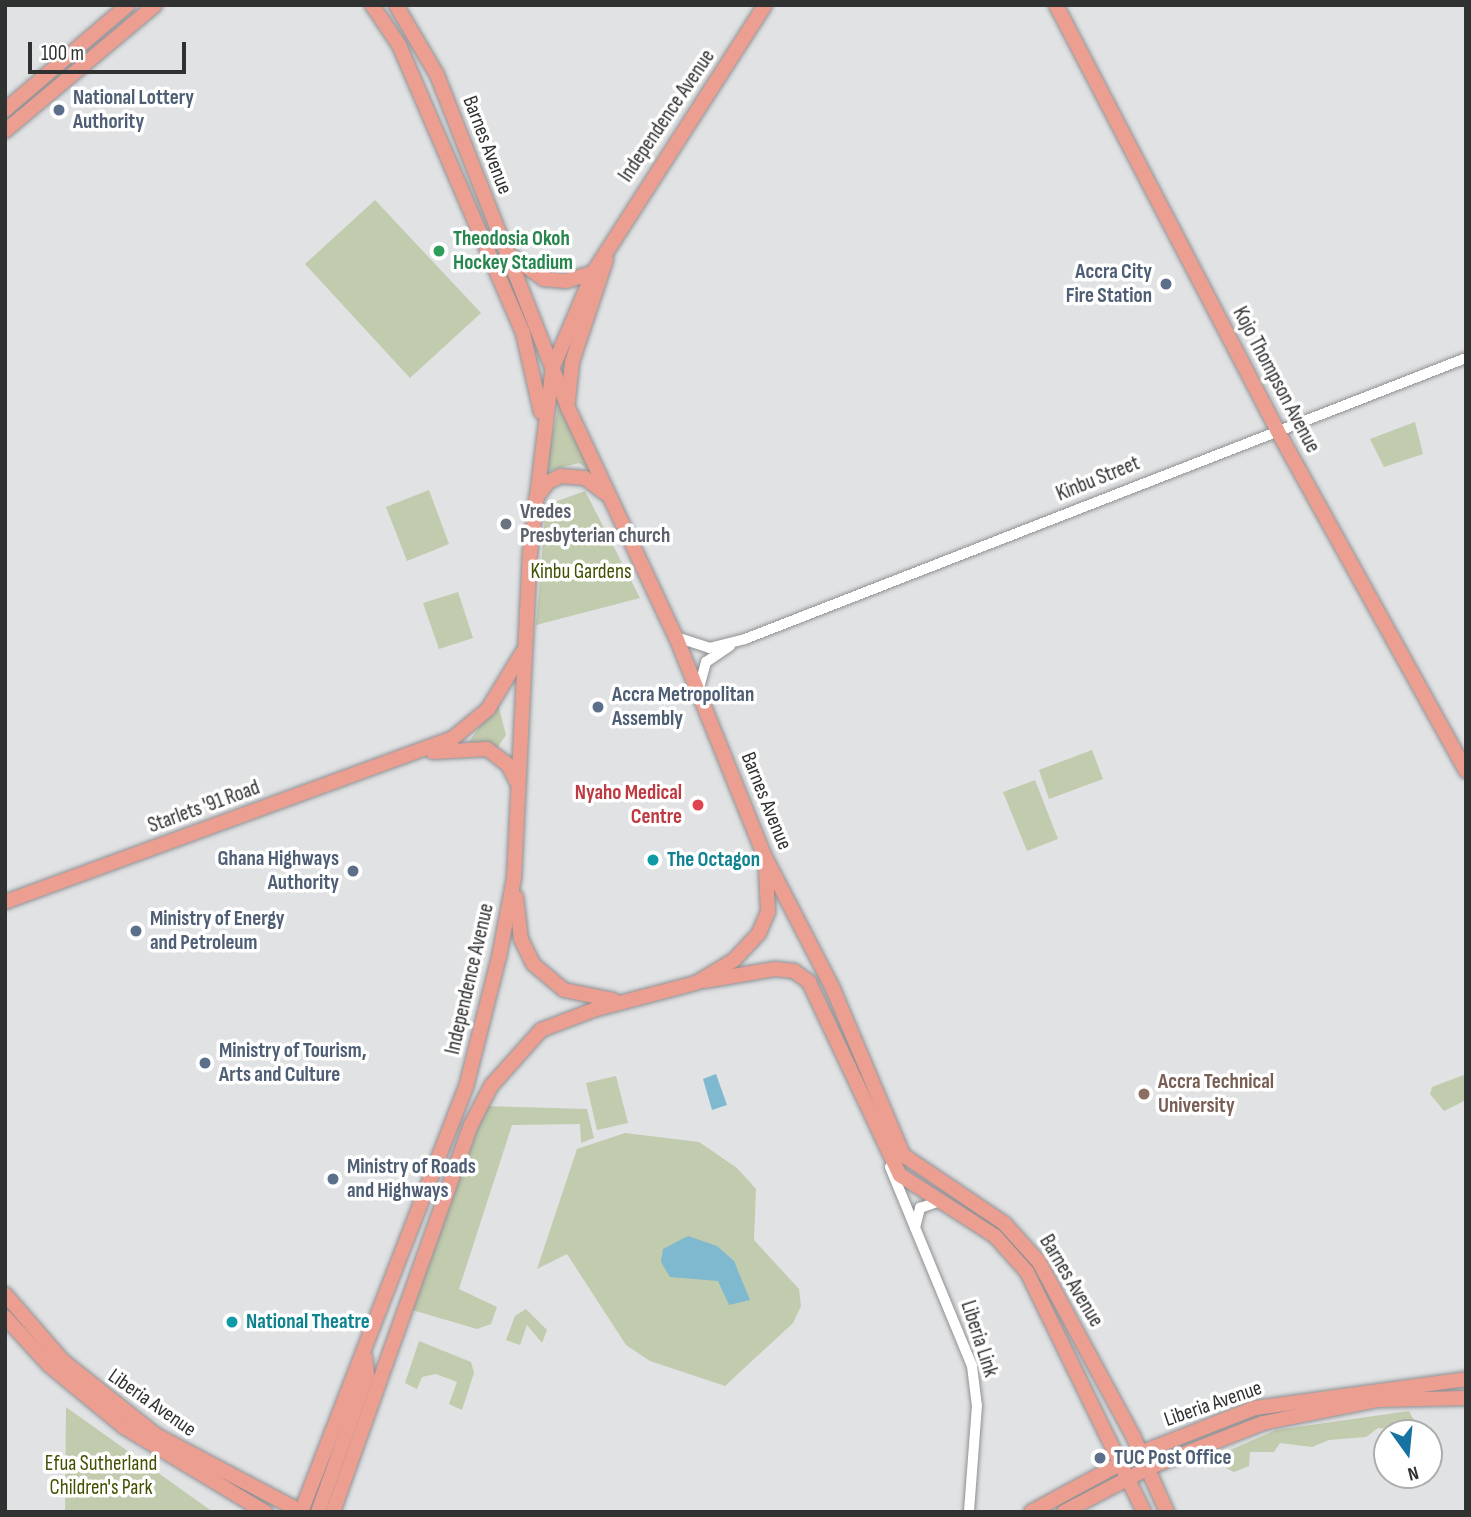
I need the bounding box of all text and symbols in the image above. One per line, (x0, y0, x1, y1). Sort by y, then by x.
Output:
scale bar (32, 28, 189, 72)
text: 100 m (41, 41, 84, 66)
street label: Independence Avenue (613, 45, 721, 187)
place label: National Lottery Authority (73, 85, 194, 135)
street label: Barnes Avenue (457, 92, 517, 198)
marker: National Lottery Authority (51, 102, 67, 118)
place label: Theodosia Okoh Hockey Stadium (453, 226, 573, 276)
marker: Theodosia Okoh Hockey Stadium (431, 243, 447, 259)
place label: Accra City Fire Station (1066, 259, 1152, 309)
marker: Accra City Fire Station (1158, 276, 1174, 292)
street label: Kojo Thompson Avenue (1227, 303, 1325, 457)
street label: Kinbu Street (1053, 451, 1143, 507)
place label: Vredes Presbyterian church (520, 499, 670, 549)
marker: Vredes Presbyterian church (498, 516, 514, 532)
park label: Kinbu Gardens (530, 559, 632, 585)
place label: Accra Metropolitan Assembly (612, 682, 754, 732)
marker: Accra Metropolitan Assembly (590, 699, 606, 715)
street label: Barnes Avenue (735, 748, 797, 854)
street label: Starlets '91 Road (145, 775, 263, 839)
place label: Nyaho Medical Centre (575, 780, 682, 830)
marker: Nyaho Medical Centre (688, 795, 708, 815)
place label: Ghana Highways Authority (218, 846, 339, 896)
place label: The Octagon (667, 847, 760, 873)
marker: The Octagon (645, 852, 661, 868)
marker: Ghana Highways Authority (345, 863, 361, 879)
street label: Independence Avenue (440, 901, 500, 1057)
place label: Ministry of Energy and Petroleum (150, 906, 284, 956)
marker: Ministry of Energy and Petroleum (128, 923, 144, 939)
place label: Ministry of Tourism, Arts and Culture (219, 1038, 367, 1088)
marker: Ministry of Tourism, Arts and Culture (197, 1055, 213, 1071)
place label: Accra Technical University (1158, 1069, 1274, 1119)
marker: Accra Technical University (1136, 1086, 1152, 1102)
place label: Ministry of Roads and Highways (347, 1154, 476, 1204)
marker: Ministry of Roads and Highways (325, 1171, 341, 1187)
street label: Barnes Avenue (1034, 1230, 1108, 1332)
street label: Liberia Link (955, 1298, 1003, 1380)
place label: National Theatre (246, 1309, 370, 1335)
marker: National Theatre (224, 1314, 240, 1330)
street label: Liberia Avenue (103, 1364, 201, 1442)
street label: Liberia Avenue (1161, 1376, 1265, 1432)
north arrow (1373, 1419, 1443, 1489)
place label: TUC Post Office (1114, 1445, 1231, 1471)
marker: TUC Post Office (1092, 1450, 1108, 1466)
park label: Efua Sutherland Children's Park (45, 1451, 157, 1501)
text: N (1405, 1460, 1421, 1485)

